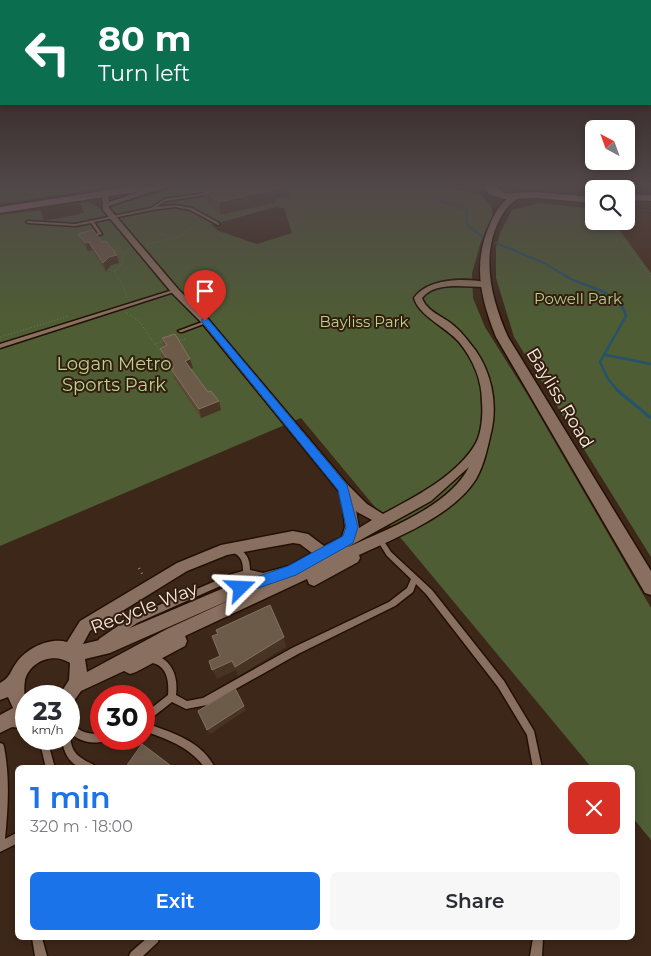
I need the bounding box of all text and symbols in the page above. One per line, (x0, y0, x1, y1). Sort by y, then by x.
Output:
text: 80 m (98, 17, 192, 60)
icon: left (15, 20, 80, 85)
text: Turn left (98, 60, 190, 87)
north arrow (585, 120, 635, 170)
map controls (585, 120, 635, 230)
button: search (585, 180, 635, 230)
pin (184, 270, 226, 321)
icon: arrive (191, 277, 219, 305)
park label: Powell Park (534, 289, 622, 308)
park label: Bayliss Park (320, 312, 408, 331)
street label: Bayliss Road (522, 344, 598, 452)
park label: Logan Metro Sports Park (56, 353, 172, 396)
position arrow (214, 561, 266, 613)
street label: Recycle Way (87, 577, 201, 638)
speed limit sign: 30 (90, 685, 155, 750)
text: 23 (33, 696, 62, 726)
text: km/h (31, 722, 64, 737)
text: 1 min (30, 779, 111, 816)
button: close (568, 782, 620, 834)
text: 320 m · 18:00 (30, 817, 133, 836)
button: Exit (30, 872, 320, 930)
button: Share (330, 872, 620, 930)

